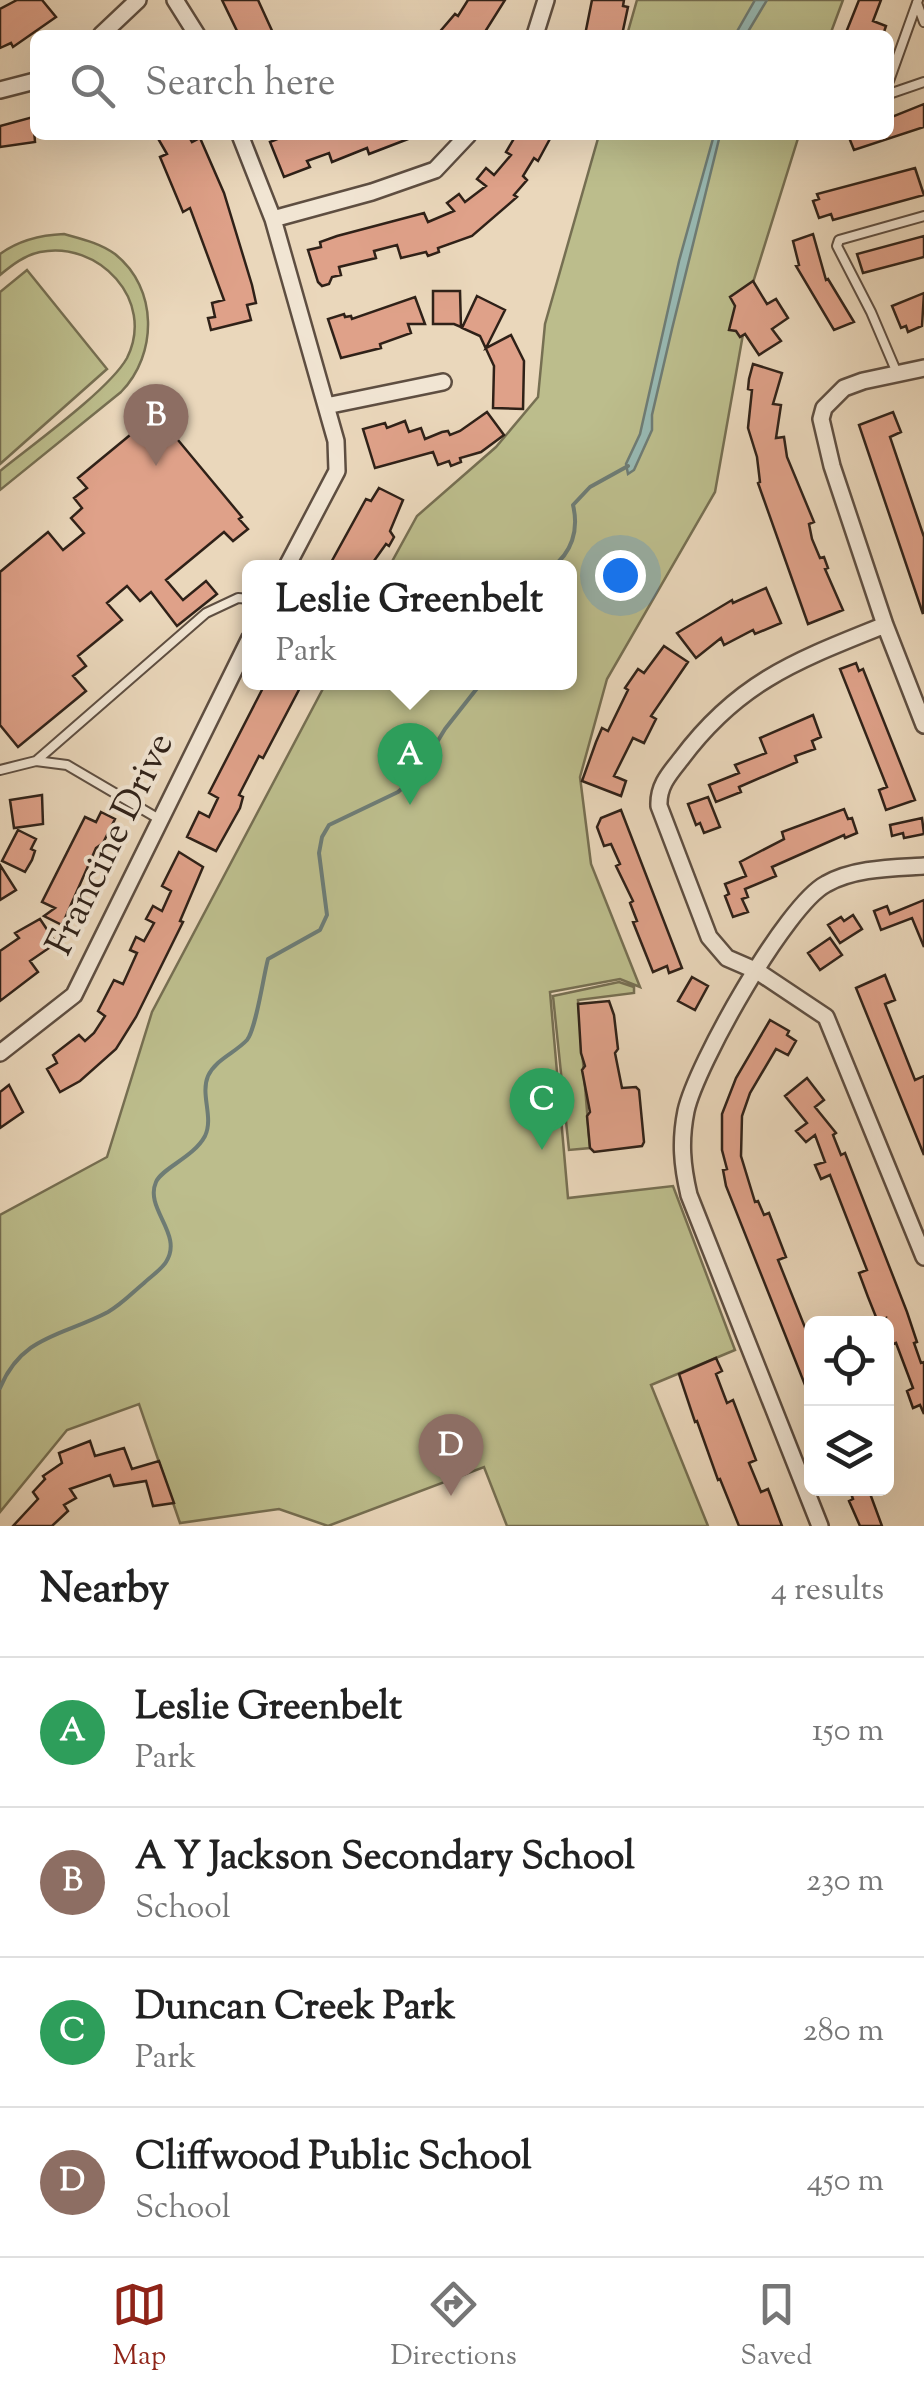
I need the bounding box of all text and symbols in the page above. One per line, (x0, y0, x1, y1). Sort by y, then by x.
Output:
search box (30, 30, 894, 140)
icon: search (65, 58, 120, 113)
text: Search here (145, 58, 336, 112)
pin: B (124, 384, 188, 466)
your location (595, 550, 646, 601)
popup (242, 560, 577, 690)
text: Leslie Greenbelt (276, 575, 543, 629)
text: Park (276, 629, 337, 675)
pin: A (378, 722, 442, 805)
street label: Francine Drive (35, 725, 189, 965)
pin: C (510, 1068, 574, 1150)
map controls (804, 1316, 894, 1496)
button: locate (804, 1316, 894, 1406)
button: layers (804, 1406, 894, 1496)
pin: D (418, 1414, 484, 1496)
text: Nearby (40, 1561, 169, 1621)
text: 4 results (771, 1568, 884, 1614)
text: Leslie Greenbelt (135, 1682, 402, 1736)
text: A (60, 1709, 85, 1755)
text: 150 m (812, 1709, 884, 1755)
text: Park (135, 1736, 196, 1782)
text: A Y Jackson Secondary School (135, 1832, 635, 1886)
text: B (62, 1859, 83, 1905)
text: 230 m (806, 1859, 884, 1905)
text: School (135, 1886, 231, 1932)
text: Duncan Creek Park (135, 1982, 455, 2036)
text: C (60, 2009, 85, 2055)
text: 280 m (803, 2009, 884, 2055)
text: Park (135, 2036, 196, 2082)
text: Cliffwood Public School (135, 2132, 532, 2186)
text: D (60, 2159, 85, 2205)
text: 450 m (807, 2159, 884, 2205)
text: School (135, 2186, 231, 2232)
tab: Map (112, 2277, 167, 2377)
tab: Directions (390, 2277, 517, 2377)
tab: Saved (740, 2277, 812, 2377)

